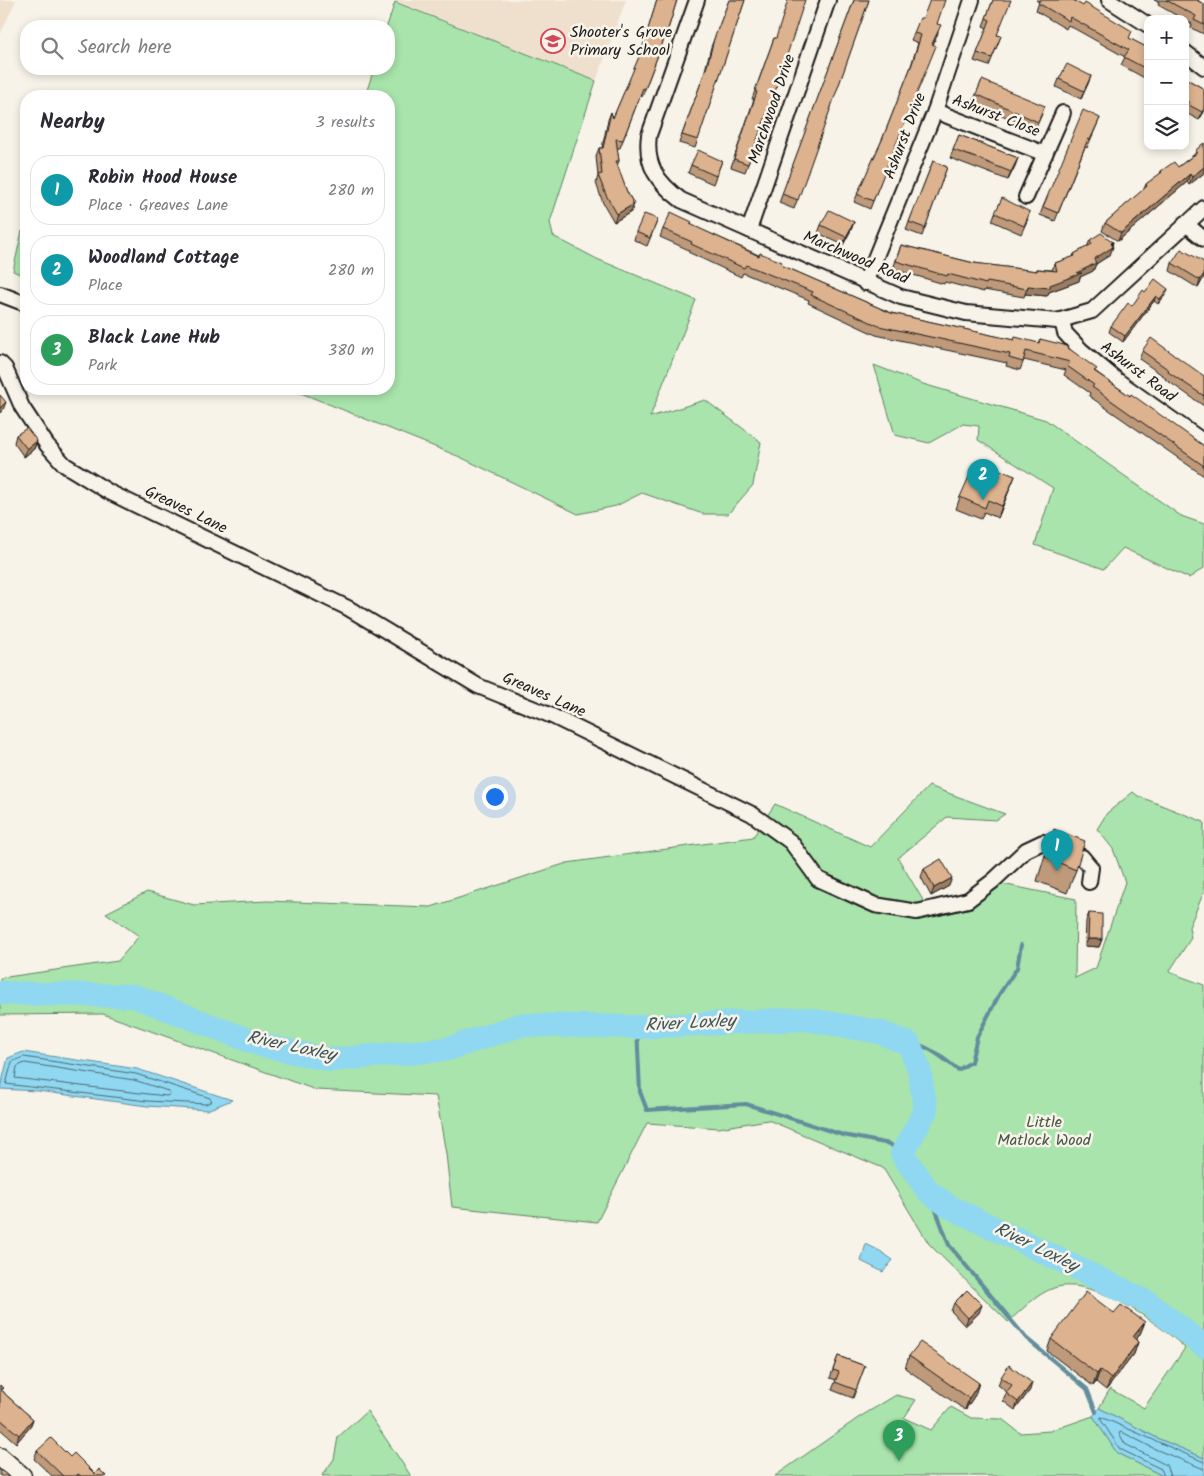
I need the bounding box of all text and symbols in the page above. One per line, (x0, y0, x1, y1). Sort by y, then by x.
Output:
map controls (1144, 15, 1189, 150)
button: + (1144, 15, 1189, 60)
search box (20, 20, 395, 75)
place label: Shooter's Grove Primary School (570, 20, 672, 63)
school or university icon: Shooter's Grove Primary School (540, 28, 566, 54)
text: Search here (78, 33, 172, 63)
icon: search (38, 34, 66, 62)
street label: Marchwood Drive (742, 51, 802, 167)
button: − (1144, 60, 1189, 105)
street label: Ashurst Close (948, 88, 1044, 144)
street label: Ashurst Drive (877, 89, 933, 183)
button: layers (1144, 105, 1189, 150)
text: Nearby (40, 106, 105, 139)
text: 3 results (316, 110, 375, 135)
text: Robin Hood House (88, 163, 237, 193)
text: 1 (55, 178, 59, 203)
text: 280 m (328, 178, 374, 203)
text: Place · Greaves Lane (88, 193, 228, 218)
street label: Marchwood Road (799, 224, 914, 292)
text: Woodland Cottage (88, 243, 239, 273)
text: 2 (52, 258, 62, 283)
text: 280 m (328, 258, 374, 283)
text: Place (88, 273, 122, 298)
text: Black Lane Hub (88, 323, 220, 353)
street label: Ashurst Road (1095, 335, 1182, 410)
text: 3 (53, 338, 61, 363)
text: 380 m (328, 338, 374, 363)
text: Park (88, 353, 117, 378)
pin: 2 (967, 459, 999, 500)
street label: Greaves Lane (141, 479, 231, 541)
street label: Greaves Lane (498, 665, 590, 725)
your location (482, 784, 508, 810)
pin: 1 (1041, 830, 1073, 871)
water label: River Loxley (644, 1007, 738, 1041)
water label: River Loxley (244, 1023, 341, 1071)
park label: Little Matlock Wood (997, 1110, 1092, 1153)
water label: River Loxley (989, 1215, 1085, 1282)
pin: 3 (883, 1420, 915, 1461)

